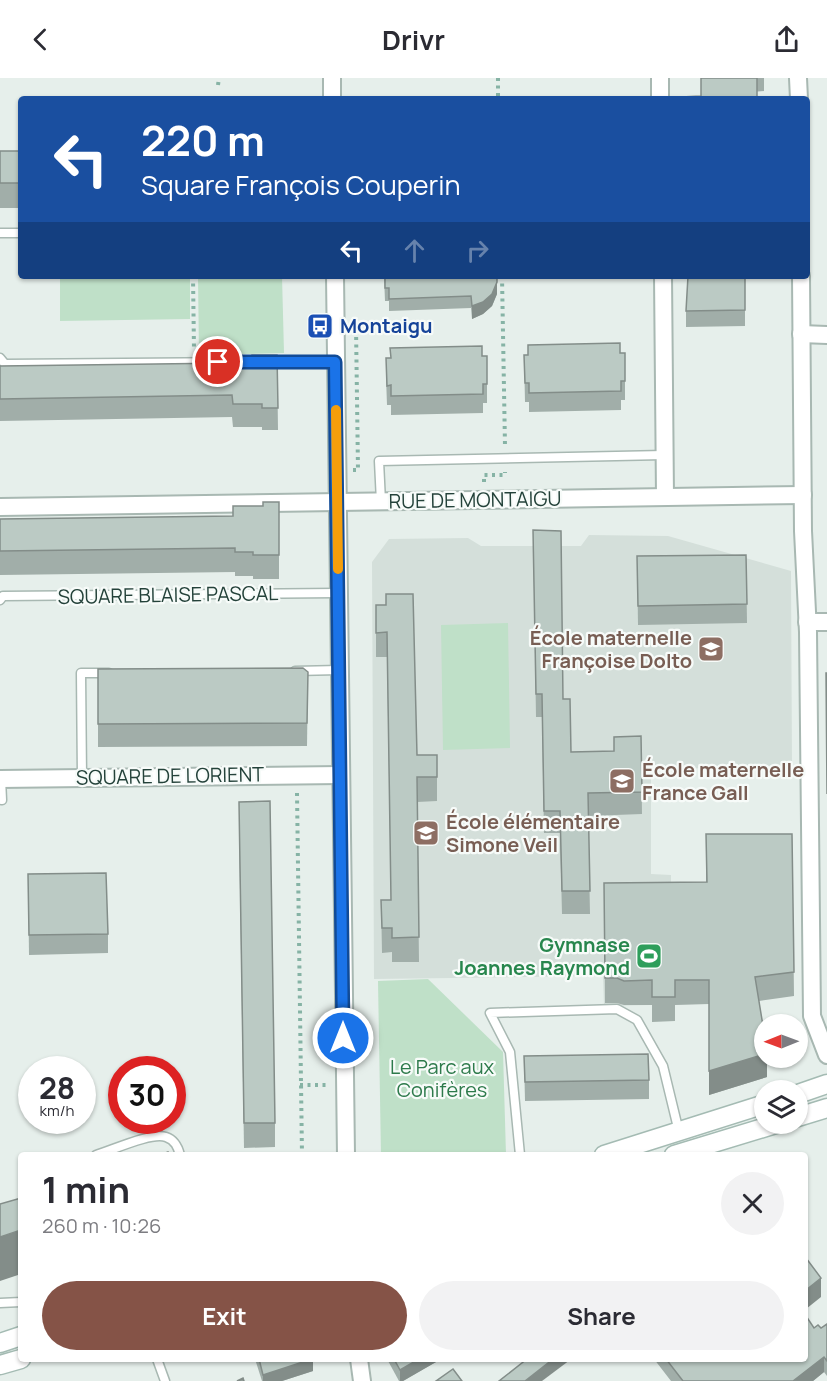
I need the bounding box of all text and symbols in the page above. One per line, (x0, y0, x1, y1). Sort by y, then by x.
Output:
text: Drivr (382, 21, 445, 58)
icon: back (24, 23, 57, 56)
icon: share (770, 23, 803, 56)
text: 220 m (141, 111, 265, 169)
icon: left (42, 120, 120, 198)
text: Square François Couperin (141, 166, 461, 203)
icon: left (335, 234, 368, 267)
icon: ahead (398, 234, 431, 267)
icon: right (461, 234, 494, 267)
bus stop icon: Montaigu (305, 311, 335, 341)
place label: Montaigu (340, 312, 433, 339)
pin (192, 336, 243, 387)
icon: arrive (201, 345, 234, 378)
street label: RUE DE MONTAIGU (388, 484, 562, 515)
street label: SQUARE BLAISE PASCAL (57, 579, 279, 610)
place label: École maternelle Françoise Dolto (530, 624, 692, 674)
school or university icon: École maternelle Françoise Dolto (696, 634, 726, 664)
place label: École maternelle France Gall (642, 756, 804, 806)
street label: SQUARE DE LORIENT (76, 760, 264, 791)
school or university icon: École maternelle France Gall (607, 766, 637, 796)
place label: École élémentaire Simone Veil (446, 808, 620, 858)
school or university icon: École élémentaire Simone Veil (411, 818, 441, 848)
place label: Gymnase Joannes Raymond (454, 931, 630, 981)
sports icon: Gymnase Joannes Raymond (634, 941, 664, 971)
position arrow (311, 1006, 375, 1070)
north arrow (754, 1014, 808, 1068)
map controls (754, 1014, 808, 1134)
park label: Le Parc aux Conifères (390, 1053, 495, 1103)
speed limit sign: 30 (108, 1056, 186, 1134)
text: 28 (39, 1067, 75, 1108)
button: layers (754, 1080, 808, 1134)
text: km/h (40, 1100, 74, 1121)
text: 1 min (42, 1165, 130, 1214)
button: close (721, 1172, 784, 1235)
text: 260 m · 10:26 (42, 1212, 161, 1239)
button: Exit (42, 1281, 407, 1350)
button: Share (419, 1281, 784, 1350)

